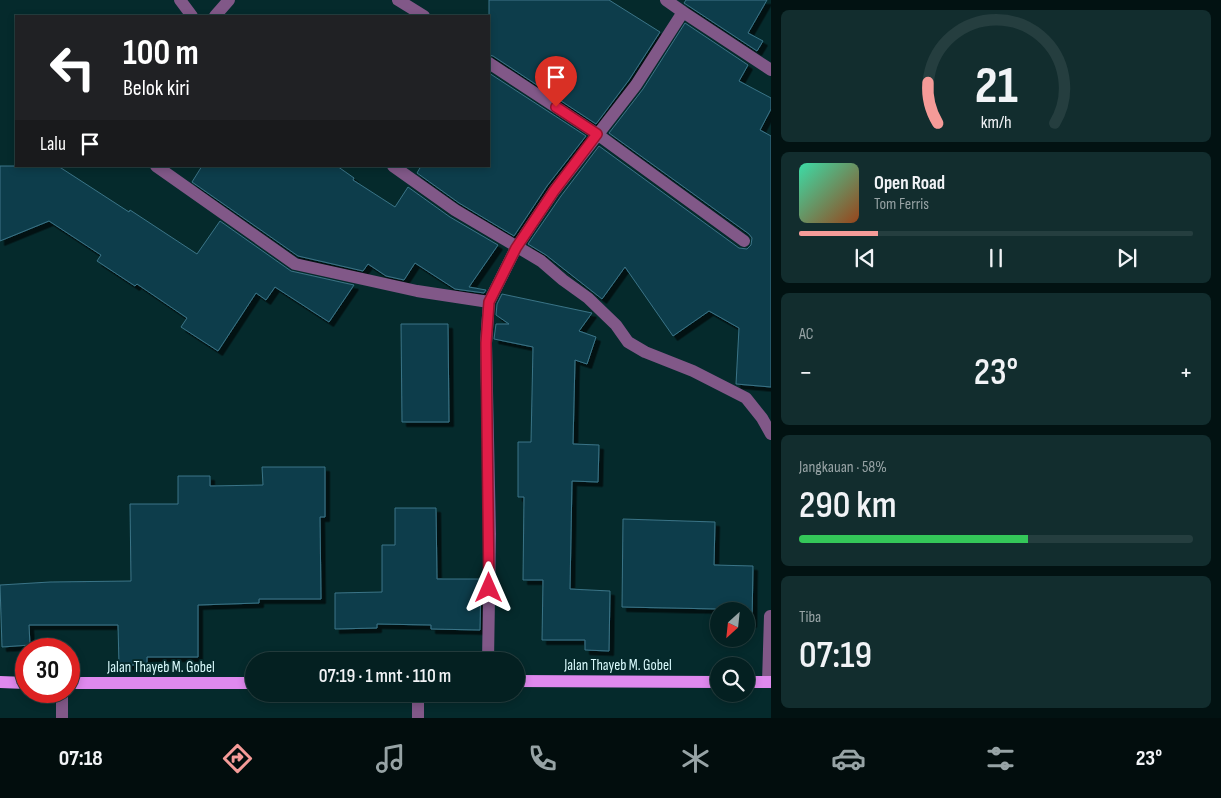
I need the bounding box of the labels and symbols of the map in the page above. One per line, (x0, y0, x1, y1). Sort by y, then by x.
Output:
pin (535, 56, 577, 107)
position arrow (462, 561, 514, 613)
north arrow (710, 602, 755, 648)
speed limit sign: 30 (15, 638, 80, 703)
street label: Jalan Thayeb M. Gobel (563, 656, 672, 675)
street label: Jalan Thayeb M. Gobel (106, 658, 215, 677)

